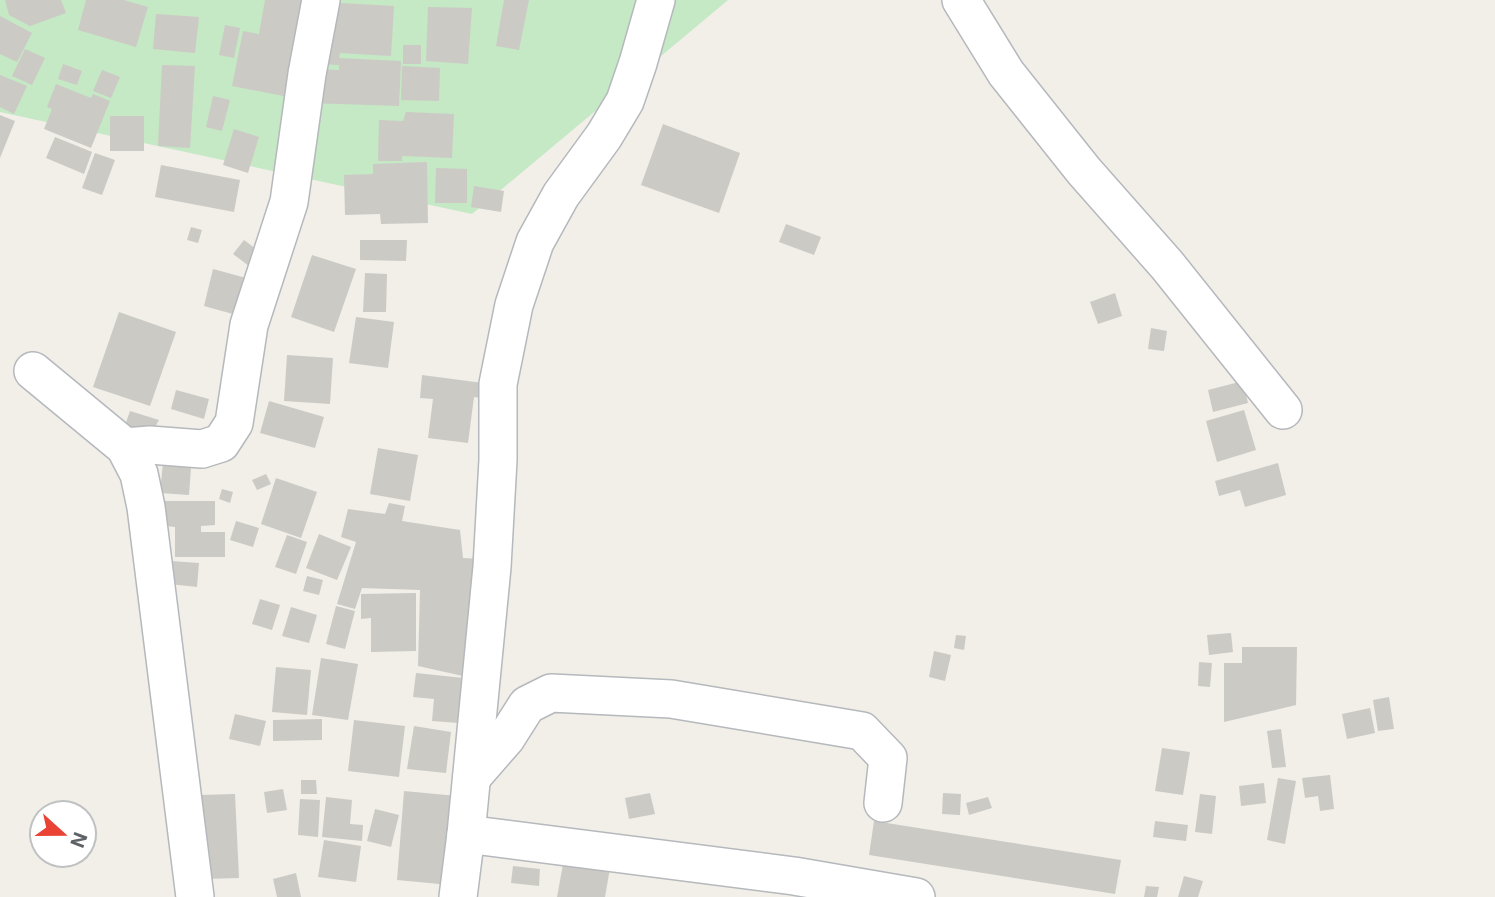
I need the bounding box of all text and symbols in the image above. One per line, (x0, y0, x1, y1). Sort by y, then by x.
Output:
north arrow (28, 799, 98, 869)
text: N (65, 829, 92, 851)

